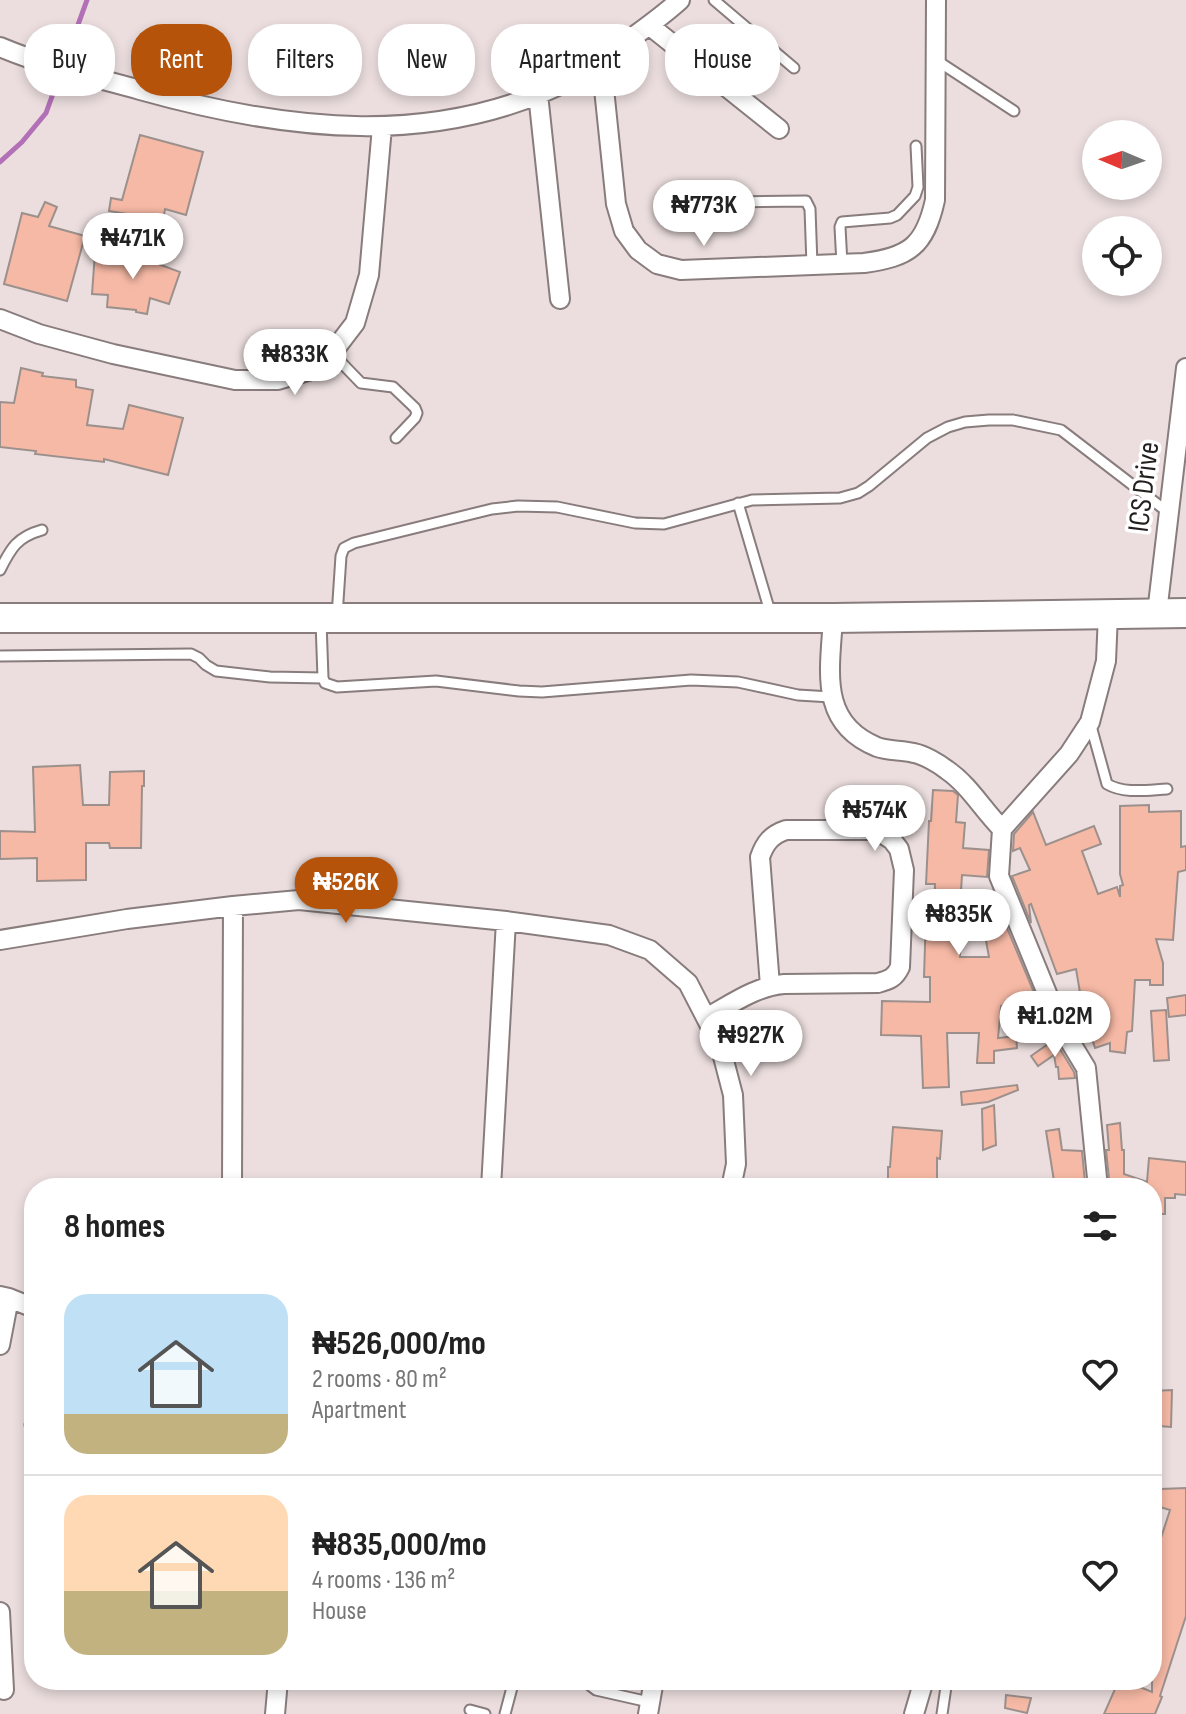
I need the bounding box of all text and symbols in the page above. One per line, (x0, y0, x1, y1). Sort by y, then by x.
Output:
chip: Buy (24, 24, 115, 96)
chip: Rent (131, 24, 232, 96)
chip: Filters (248, 24, 362, 96)
chip: New (378, 24, 475, 96)
chip: Apartment (491, 24, 649, 96)
chip: House (665, 24, 780, 96)
north arrow (1082, 120, 1162, 200)
map controls (1082, 120, 1162, 296)
pin: ₦773K (648, 180, 760, 248)
text: ₦773K (671, 190, 737, 221)
pin: ₦471K (77, 213, 189, 281)
button: locate (1082, 216, 1162, 296)
text: ₦471K (100, 223, 166, 254)
pin: ₦833K (239, 329, 351, 397)
text: ₦833K (261, 339, 329, 370)
street label: ICS Drive (1121, 440, 1167, 534)
pin: ₦574K (819, 785, 931, 853)
text: ₦574K (843, 795, 907, 826)
pin: ₦526K (290, 857, 402, 925)
text: ₦526K (313, 867, 379, 898)
pin: ₦835K (903, 889, 1015, 957)
text: ₦835K (926, 899, 992, 930)
pin: ₦1.02M (990, 991, 1120, 1059)
text: ₦1.02M (1017, 1001, 1093, 1032)
pin: ₦927K (695, 1010, 807, 1078)
text: ₦927K (718, 1020, 784, 1051)
icon: filters (1078, 1204, 1122, 1248)
text: 8 homes (64, 1206, 165, 1247)
text: ₦526,000/mo (312, 1323, 486, 1364)
icon: home (128, 1326, 224, 1422)
icon: heart (1078, 1352, 1122, 1396)
text: 2 rooms · 80 m² (312, 1364, 447, 1395)
text: Apartment (312, 1395, 406, 1426)
text: ₦835,000/mo (312, 1524, 486, 1565)
icon: home (128, 1527, 224, 1623)
icon: heart (1078, 1553, 1122, 1597)
text: 4 rooms · 136 m² (312, 1565, 455, 1596)
text: House (312, 1596, 367, 1627)

